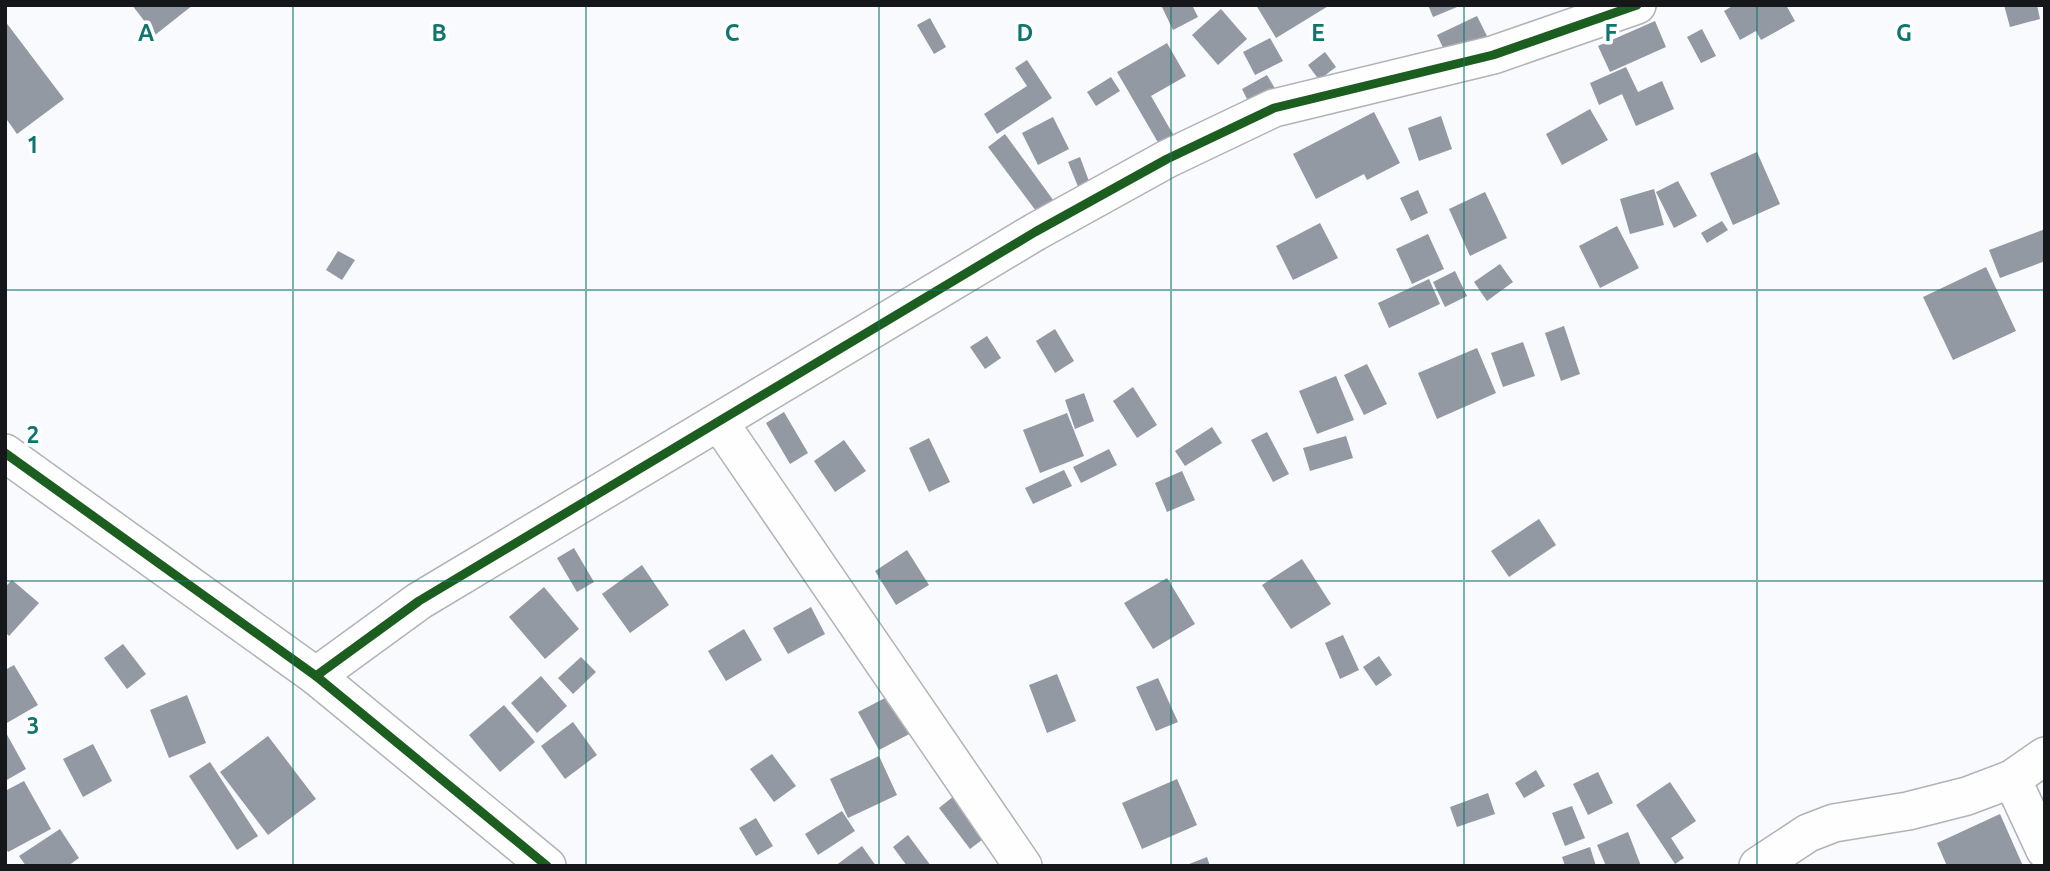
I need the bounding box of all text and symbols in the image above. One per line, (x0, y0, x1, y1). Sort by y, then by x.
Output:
text: A (138, 20, 154, 45)
text: B (431, 20, 447, 45)
text: C (725, 20, 740, 45)
text: D (1017, 20, 1033, 45)
text: E (1311, 20, 1325, 45)
text: F (1605, 20, 1618, 45)
text: G (1896, 20, 1912, 45)
text: 1 (27, 132, 39, 157)
text: 2 (27, 422, 39, 447)
text: 3 (27, 713, 39, 738)

